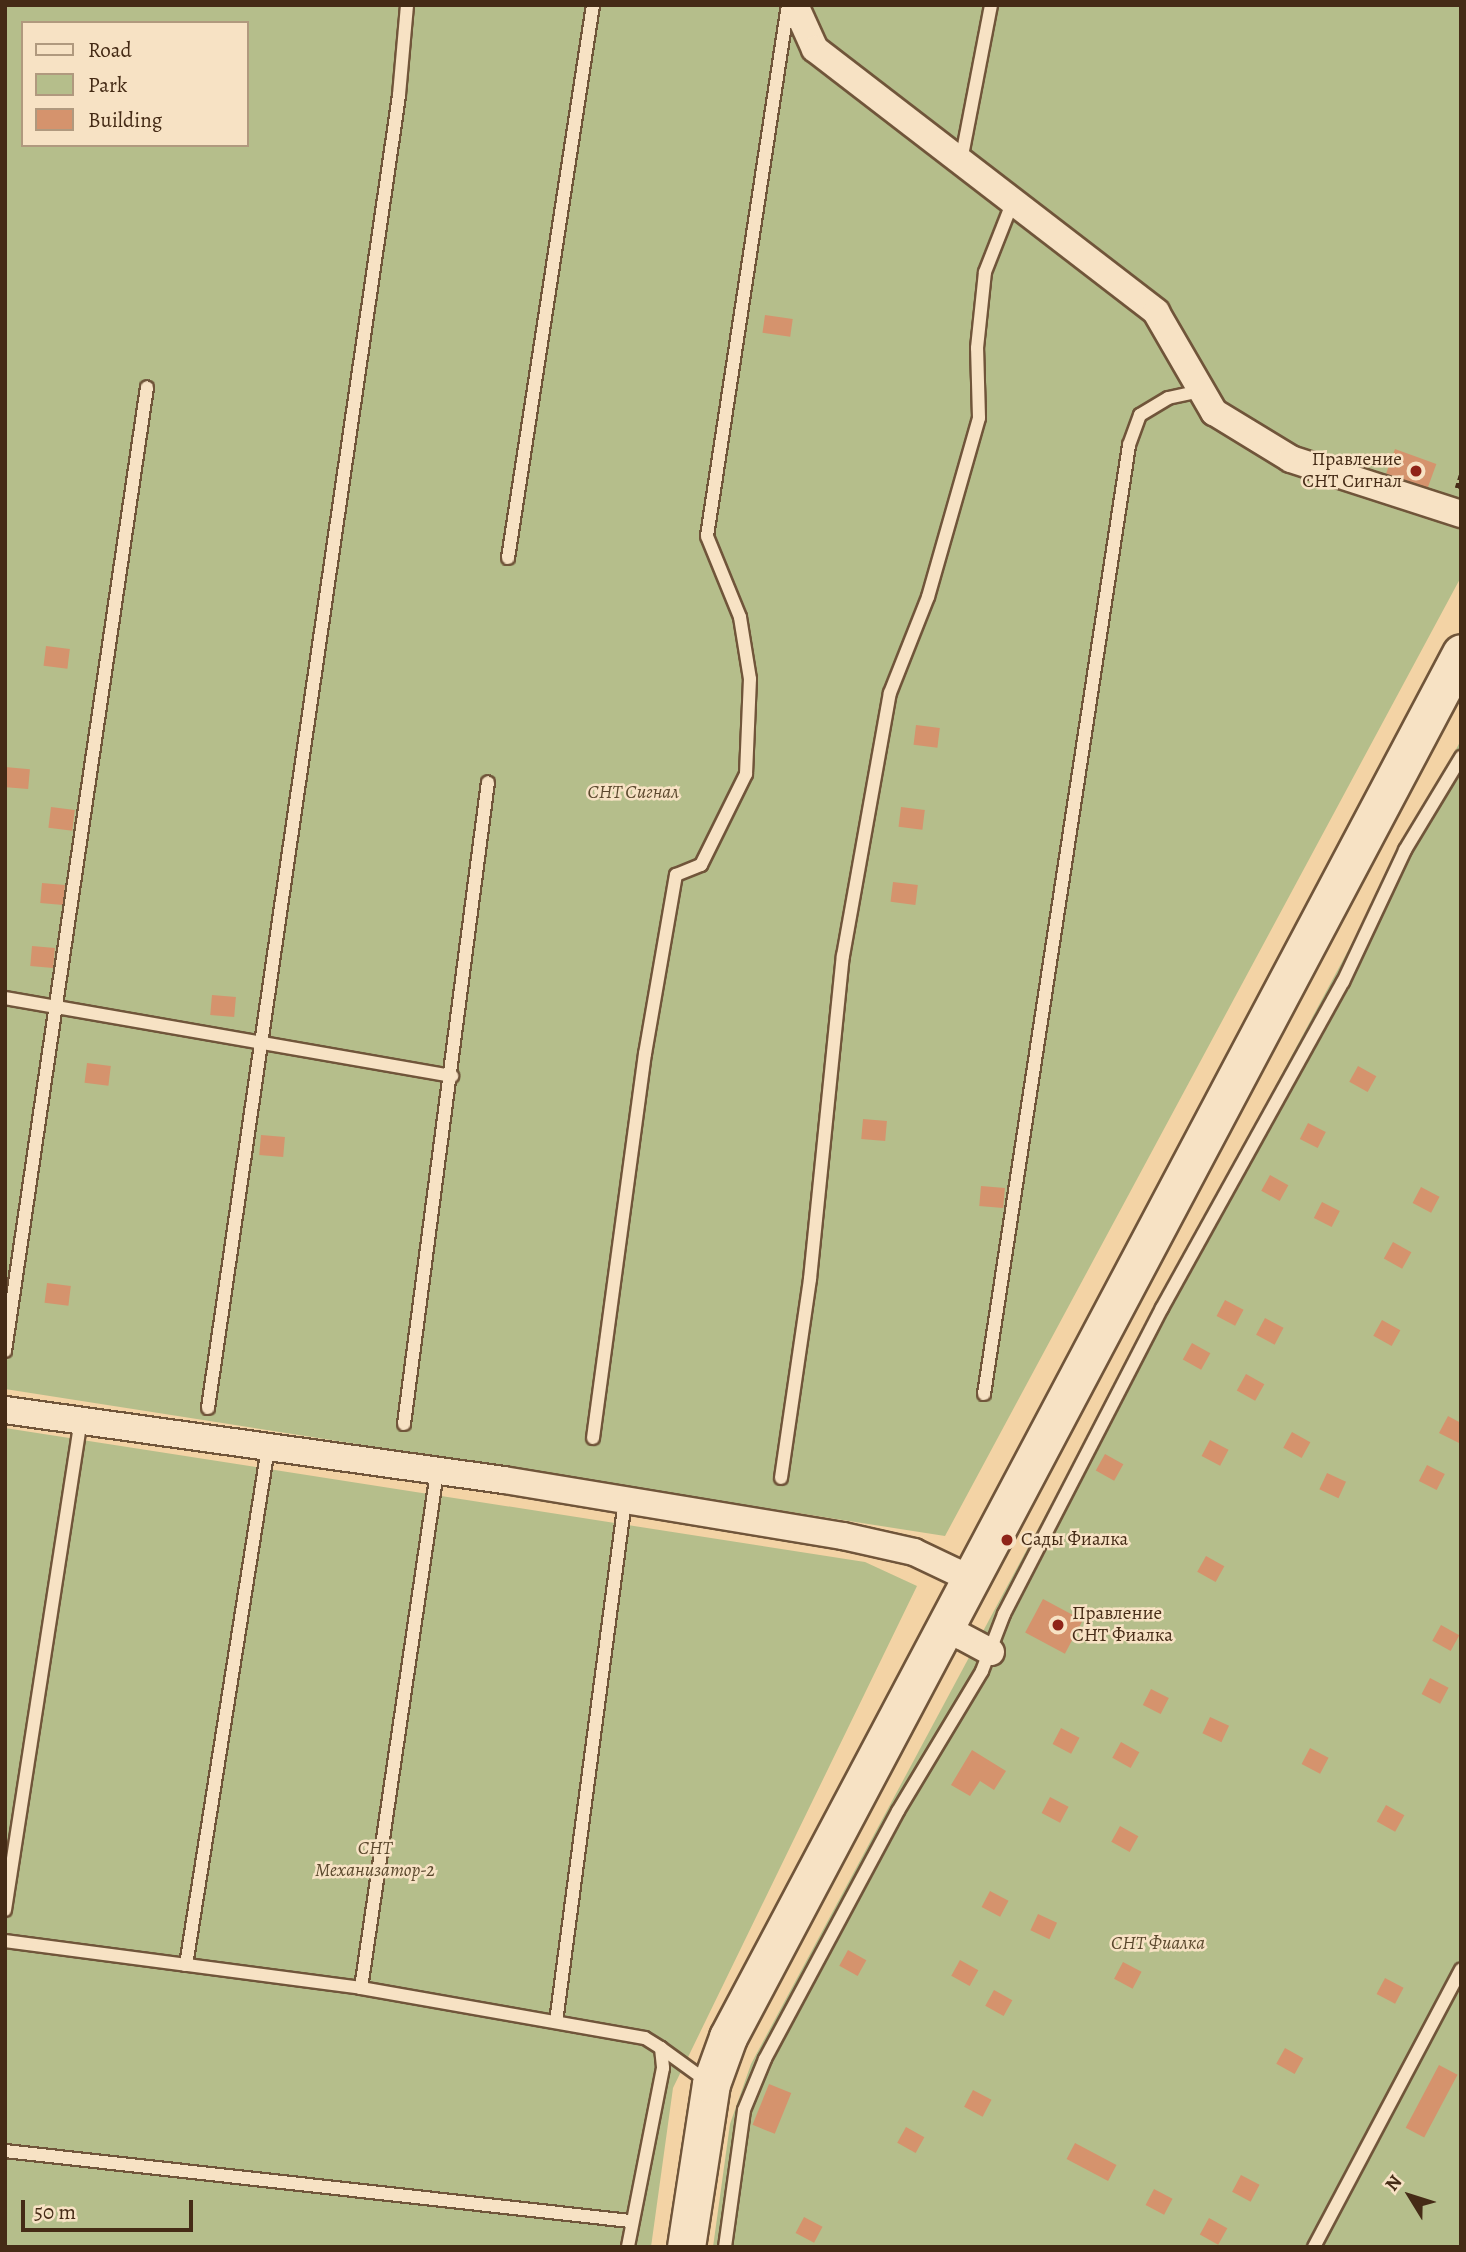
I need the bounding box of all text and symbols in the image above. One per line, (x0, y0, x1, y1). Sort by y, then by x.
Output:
legend (21, 21, 248, 147)
text: Road (88, 36, 132, 64)
text: Park (88, 71, 127, 99)
text: Building (88, 106, 162, 134)
place label: Правление СНТ Сигнал (1302, 449, 1402, 493)
marker: Правление СНТ Сигнал (1408, 463, 1424, 479)
park label: СНТ Сигнал (587, 782, 679, 804)
place label: Сады Фиалка (1021, 1529, 1128, 1551)
marker: Сады Фиалка (999, 1532, 1015, 1548)
place label: Правление СНТ Фиалка (1072, 1603, 1173, 1647)
marker: Правление СНТ Фиалка (1050, 1617, 1066, 1633)
park label: СНТ Механизатор-2 (315, 1838, 435, 1882)
park label: СНТ Фиалка (1111, 1933, 1205, 1955)
north arrow (1375, 2161, 1445, 2231)
text: N (1379, 2170, 1408, 2197)
scale bar (24, 2186, 196, 2230)
text: 50 m (34, 2198, 76, 2226)

